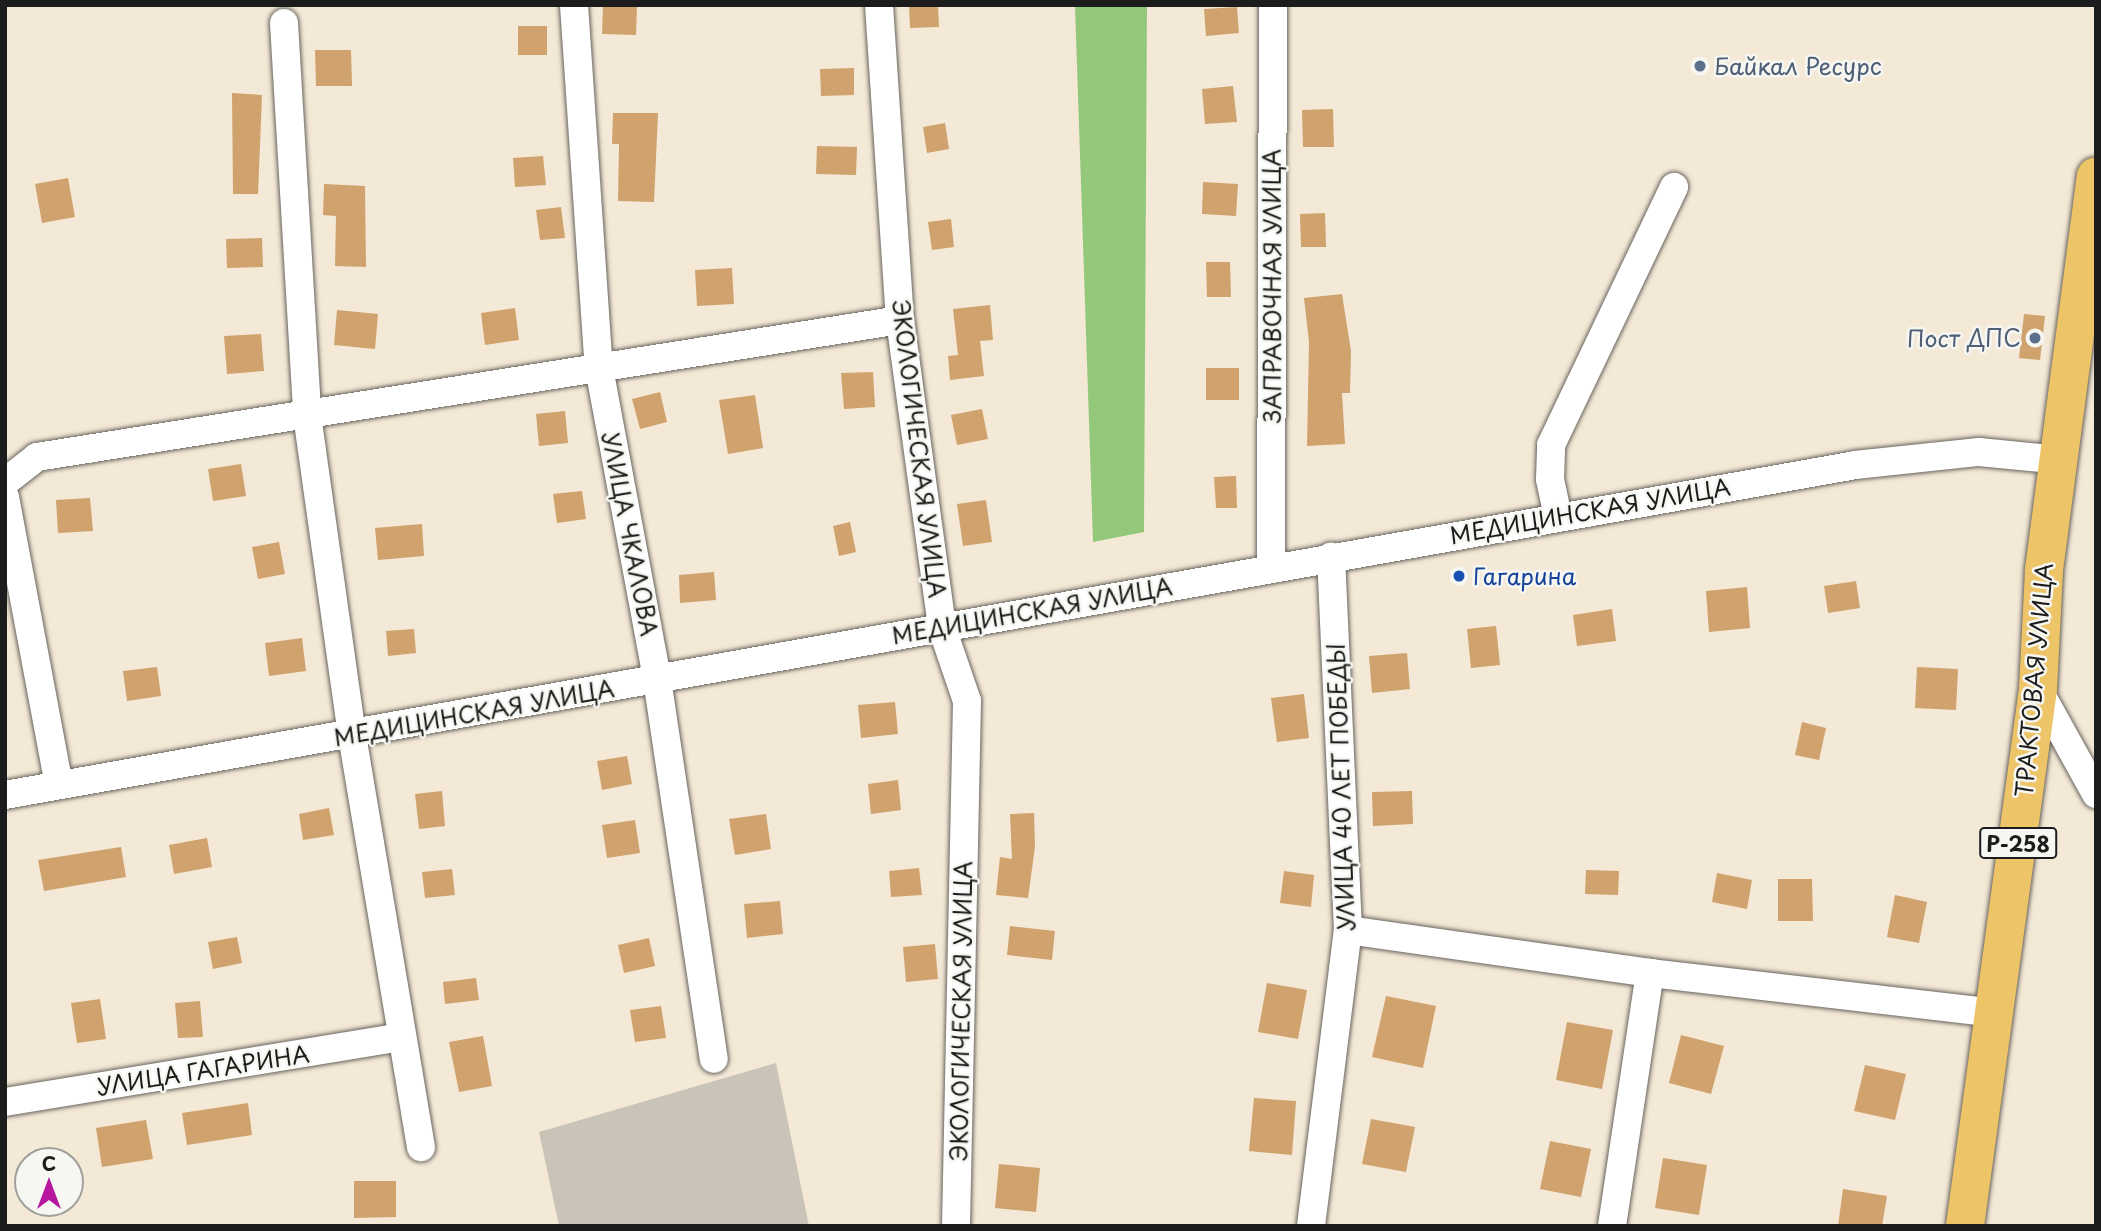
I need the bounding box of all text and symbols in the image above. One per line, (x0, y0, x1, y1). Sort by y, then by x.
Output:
place label: Байкал Ресурс (1714, 52, 1882, 80)
marker: Байкал Ресурс (1692, 58, 1708, 74)
street label: ЗАПРАВОЧНАЯ УЛИЦА (1258, 149, 1286, 423)
street label: ЭКОЛОГИЧЕСКАЯ УЛИЦА (887, 298, 951, 600)
place label: Пост ДПС (1906, 324, 2021, 352)
marker: Пост ДПС (2027, 330, 2043, 346)
street label: УЛИЦА ЧКАЛОВА (597, 429, 663, 639)
street label: МЕДИЦИНСКАЯ УЛИЦА (1448, 473, 1732, 549)
place label: Гагарина (1473, 562, 1576, 590)
street label: ТРАКТОВАЯ УЛИЦА (2010, 562, 2058, 798)
marker: Гагарина (1451, 568, 1467, 584)
street label: МЕДИЦИНСКАЯ УЛИЦА (890, 573, 1174, 649)
street label: УЛИЦА 40 ЛЕТ ПОБЕДЫ (1322, 642, 1360, 932)
street label: МЕДИЦИНСКАЯ УЛИЦА (332, 675, 616, 751)
road number: Р-258 (1978, 826, 2058, 860)
street label: ЭКОЛОГИЧЕСКАЯ УЛИЦА (945, 861, 977, 1161)
street label: УЛИЦА ГАГАРИНА (94, 1039, 312, 1101)
north arrow (14, 1147, 84, 1217)
text: С (42, 1149, 56, 1177)

